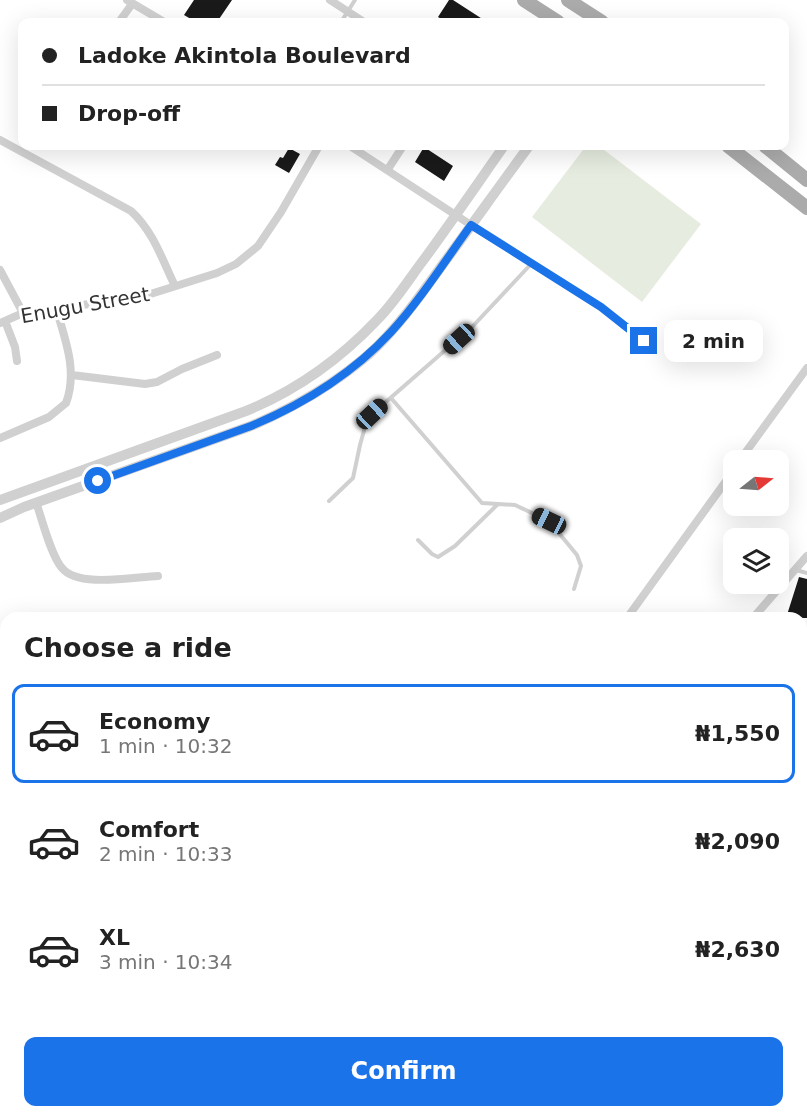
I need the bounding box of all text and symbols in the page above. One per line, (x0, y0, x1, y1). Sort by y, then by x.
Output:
text: Ladoke Akintola Boulevard (78, 43, 411, 68)
text: Drop-off (78, 101, 180, 126)
street label: Enugu Street (19, 282, 151, 328)
car (440, 320, 478, 358)
callout: 2 min (665, 320, 764, 362)
route end (630, 327, 657, 354)
text: 2 min (682, 329, 745, 353)
car (353, 395, 391, 433)
north arrow (723, 450, 789, 516)
map controls (723, 450, 789, 594)
route start (84, 467, 111, 494)
car (529, 505, 569, 537)
button: layers (723, 528, 789, 594)
text: Choose a ride (24, 632, 232, 663)
icon: car (27, 707, 81, 761)
text: Economy (99, 709, 210, 734)
text: ₦1,550 (695, 721, 780, 746)
text: 1 min · 10:32 (99, 734, 233, 758)
icon: car (27, 815, 81, 869)
text: Comfort (99, 817, 199, 842)
text: ₦2,090 (695, 829, 780, 854)
text: 2 min · 10:33 (99, 842, 233, 866)
icon: car (27, 923, 81, 977)
text: XL (99, 925, 130, 950)
text: ₦2,630 (695, 937, 780, 962)
text: 3 min · 10:34 (99, 950, 233, 974)
button: Confirm (24, 1037, 783, 1106)

